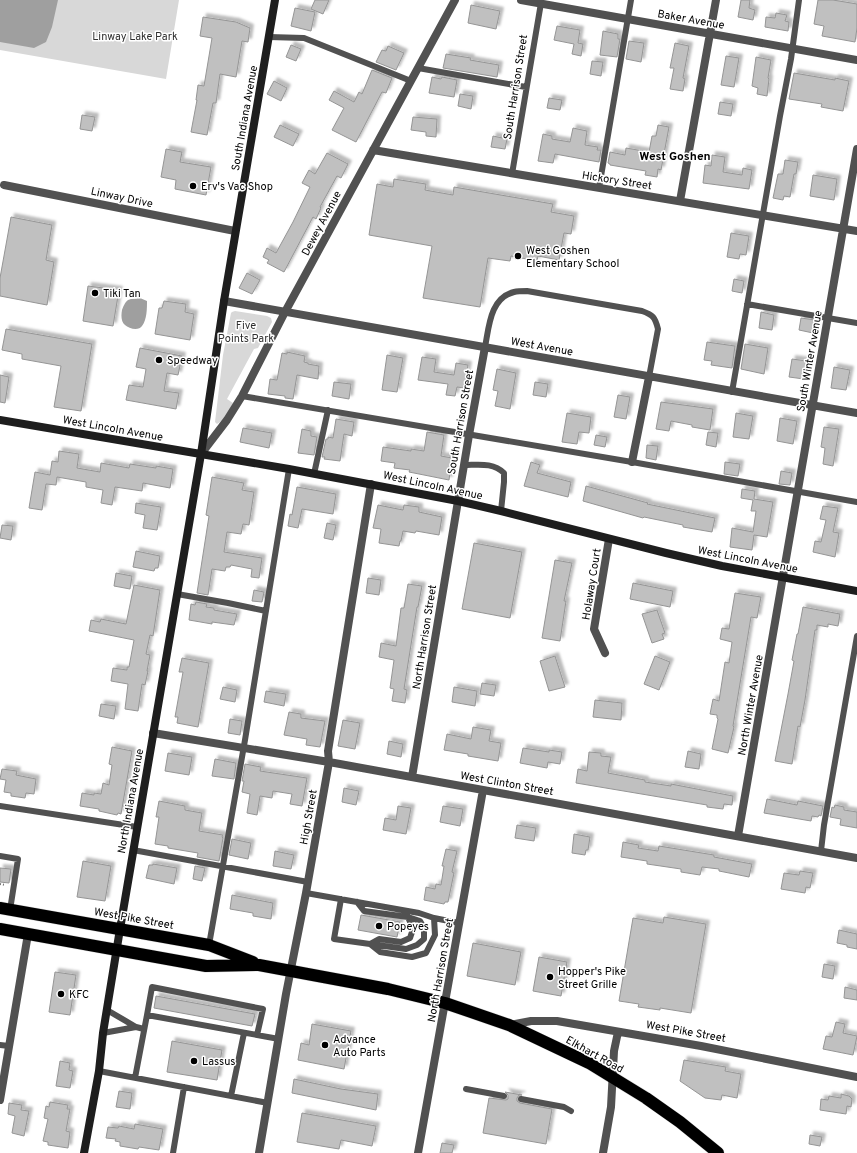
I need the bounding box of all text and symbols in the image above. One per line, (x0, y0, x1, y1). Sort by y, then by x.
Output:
street label: Baker Avenue (656, 7, 726, 33)
park label: Linway Lake Park (92, 30, 178, 44)
street label: South Harrison Street (501, 34, 531, 141)
street label: South Indiana Avenue (229, 64, 261, 172)
district label: West Goshen (639, 149, 711, 165)
street label: Hickory Street (581, 169, 653, 193)
place label: Erv's Vac Shop (201, 180, 273, 194)
marker: Erv's Vac Shop (188, 181, 198, 191)
street label: Linway Drive (90, 185, 154, 211)
street label: Dewey Avenue (299, 189, 345, 258)
place label: West Goshen Elementary School (526, 244, 619, 271)
marker: West Goshen Elementary School (513, 251, 523, 261)
place label: Tiki Tan (103, 287, 141, 301)
marker: Tiki Tan (90, 288, 100, 298)
street label: South Winter Avenue (794, 309, 826, 413)
park label: Five Points Park (218, 319, 274, 346)
street label: West Avenue (510, 335, 574, 359)
place label: Speedway (167, 354, 218, 368)
marker: Speedway (154, 355, 164, 365)
street label: South Harrison Street (445, 369, 477, 476)
street label: West Lincoln Avenue (62, 413, 164, 445)
street label: West Lincoln Avenue (382, 469, 484, 503)
street label: West Lincoln Avenue (697, 543, 799, 577)
street label: Holaway Court (579, 547, 605, 621)
street label: North Harrison Street (410, 584, 440, 690)
street label: North Winter Avenue (735, 654, 767, 757)
street label: North Indiana Avenue (115, 748, 147, 855)
street label: West Clinton Street (459, 769, 555, 799)
street label: High Street (297, 789, 321, 846)
street label: West Pike Street (93, 905, 175, 933)
street label: North Harrison Street (425, 917, 457, 1023)
place label: Popeyes (387, 920, 429, 934)
marker: Popeyes (374, 921, 384, 931)
place label: Hopper's Pike Street Grille (558, 965, 626, 992)
marker: Hopper's Pike Street Grille (545, 972, 555, 982)
place label: KFC (69, 988, 89, 1002)
marker: KFC (56, 989, 66, 999)
street label: West Pike Street (645, 1018, 727, 1046)
place label: Advance Auto Parts (333, 1033, 386, 1060)
street label: Elkhart Road (563, 1033, 626, 1077)
marker: Advance Auto Parts (320, 1040, 330, 1050)
place label: Lassus (202, 1055, 236, 1069)
marker: Lassus (189, 1056, 199, 1066)

